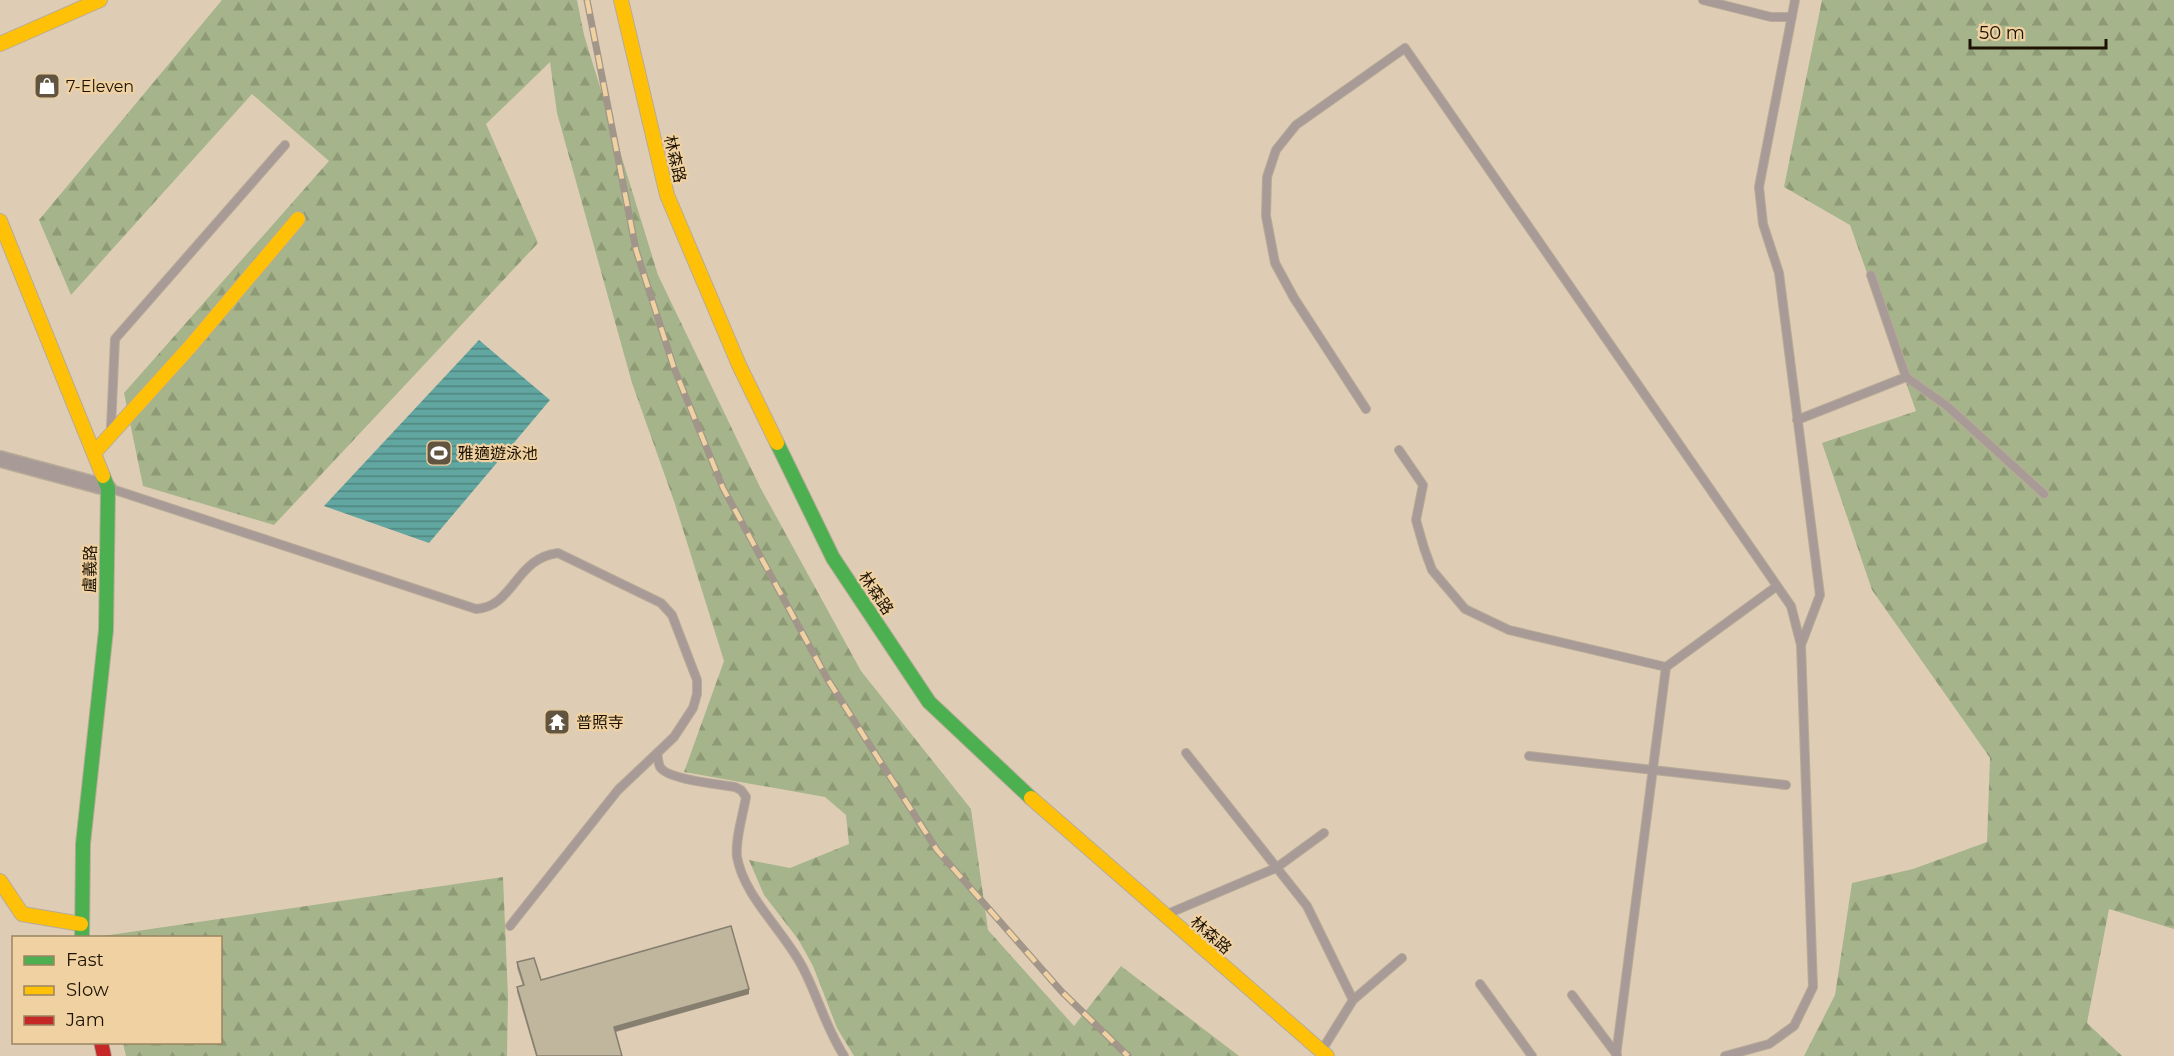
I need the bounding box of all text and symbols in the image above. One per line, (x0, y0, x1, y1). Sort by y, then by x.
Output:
scale bar (1970, 12, 2106, 50)
text: 50 m (1979, 22, 2025, 44)
shop icon: 7-Eleven (32, 71, 62, 101)
place label: 7-Eleven (66, 77, 134, 96)
street label: 林森路 (660, 133, 690, 185)
sports icon: 雅適遊泳池 (424, 438, 454, 468)
place label: 雅適遊泳池 (458, 444, 538, 463)
street label: 盧義路 (80, 545, 100, 593)
street label: 林森路 (855, 568, 897, 618)
temple icon: 普照寺 (542, 707, 572, 737)
place label: 普照寺 (576, 713, 624, 732)
street label: 林森路 (1187, 912, 1235, 958)
legend (12, 936, 222, 1044)
text: Fast (66, 949, 104, 971)
text: Slow (66, 979, 109, 1001)
text: Jam (65, 1009, 105, 1031)

